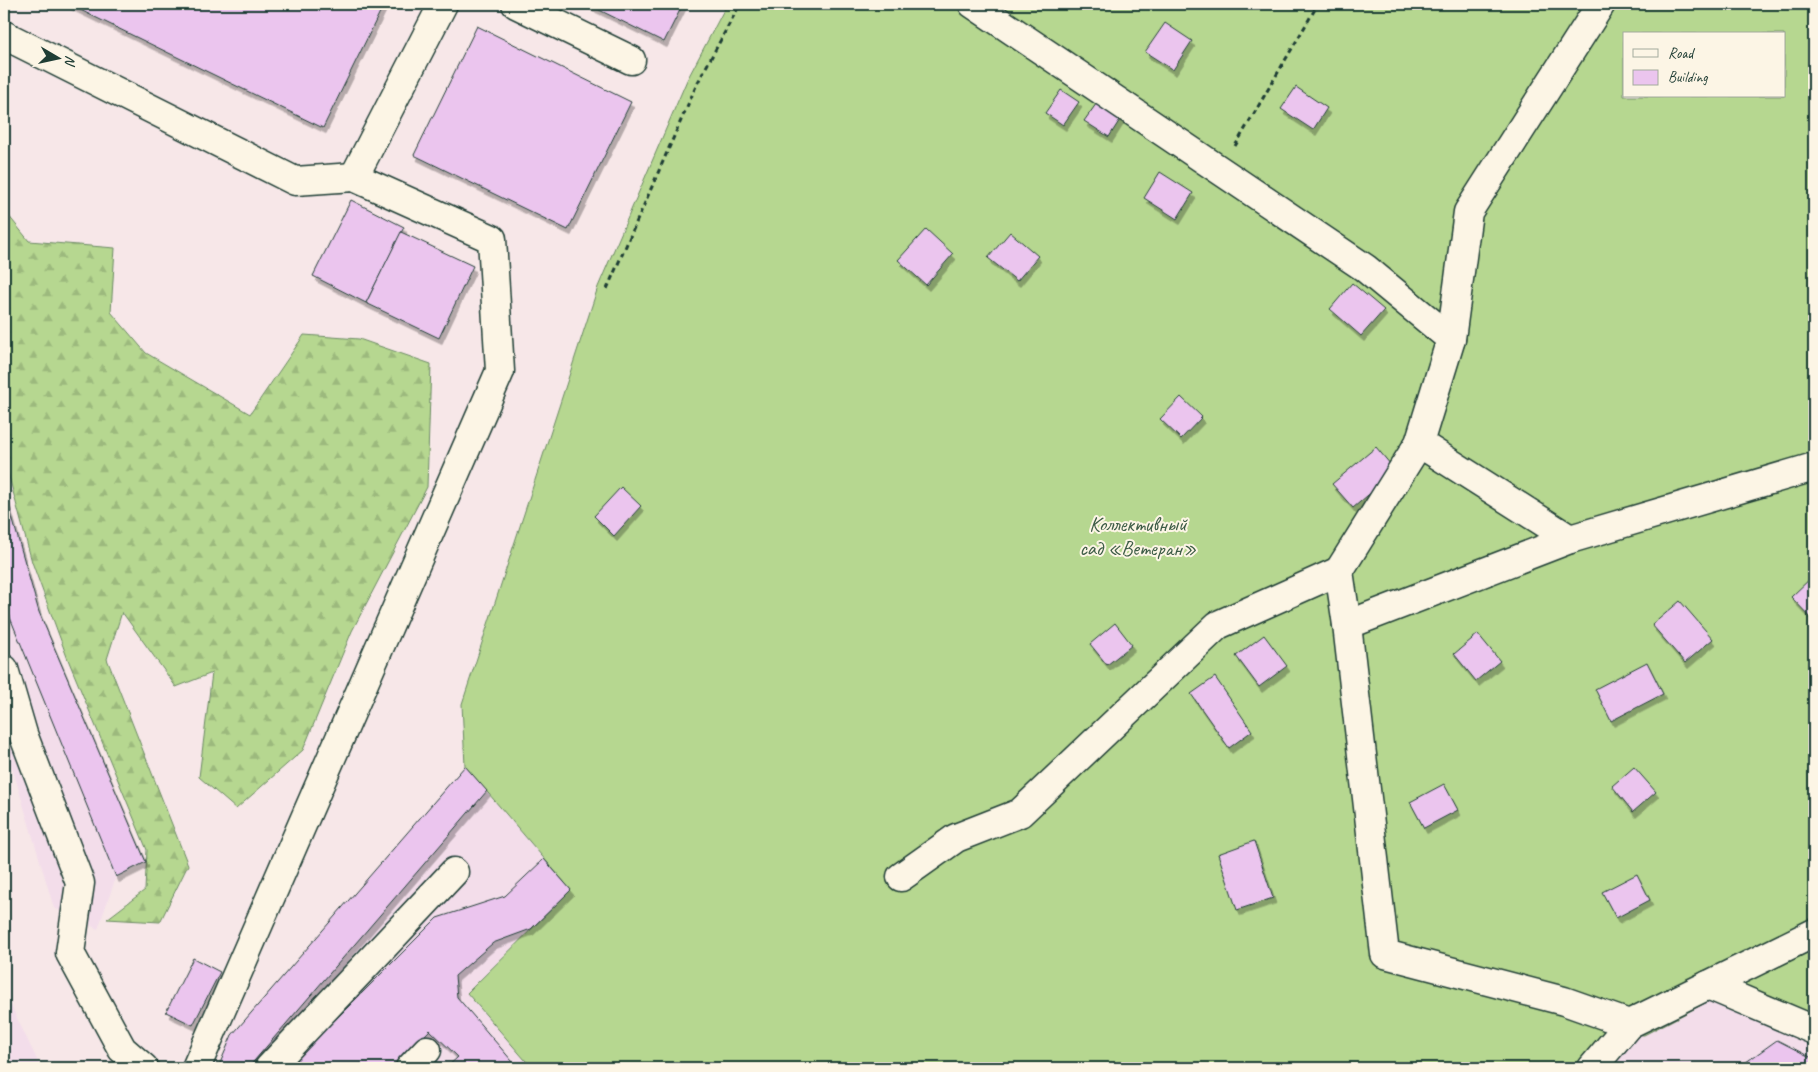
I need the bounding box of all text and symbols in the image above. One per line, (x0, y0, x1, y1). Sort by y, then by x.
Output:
north arrow (32, 32, 82, 82)
legend (1623, 32, 1786, 98)
text: Road (1668, 44, 1695, 63)
text: N (61, 54, 79, 68)
text: Building (1668, 68, 1708, 87)
park label: Коллективный сад «Ветеран» (1079, 511, 1197, 561)

